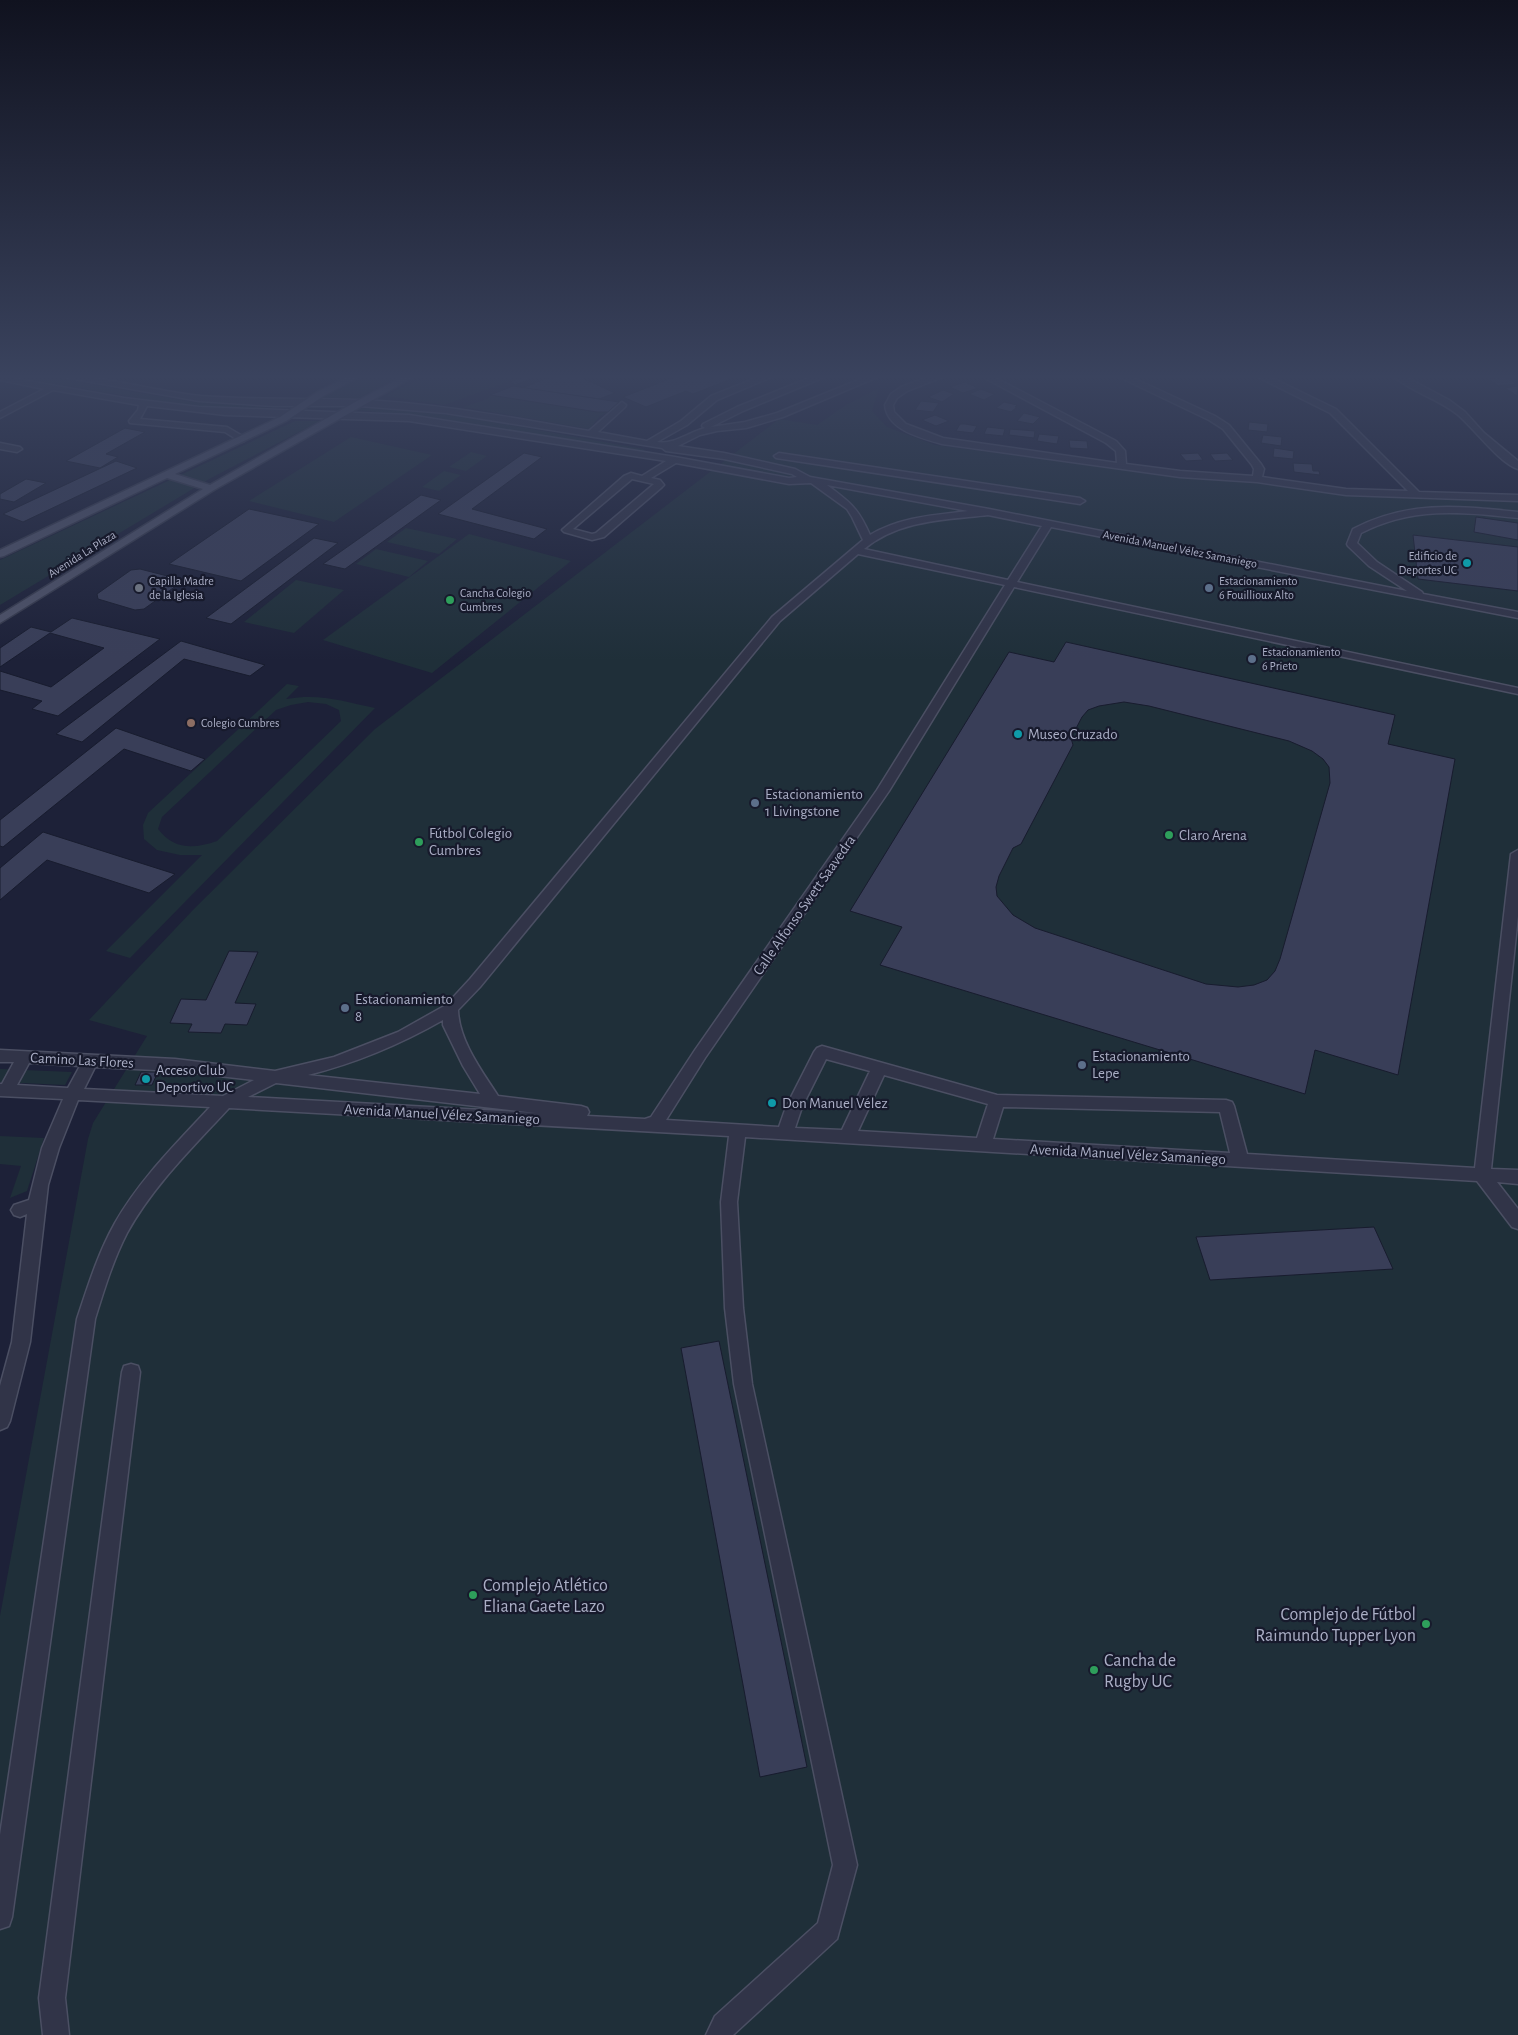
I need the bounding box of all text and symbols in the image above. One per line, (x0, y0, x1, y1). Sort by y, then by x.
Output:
street label: Avenida La Plaza (46, 528, 119, 580)
street label: Avenida Manuel Vélez Samaniego (1102, 528, 1258, 570)
place label: Edificio de Deportes UC (1399, 550, 1457, 576)
marker: Edificio de Deportes UC (1461, 557, 1473, 569)
place label: Capilla Madre de la Iglesia (149, 575, 214, 601)
place label: Estacionamiento 6 Fouillioux Alto (1219, 575, 1297, 601)
marker: Capilla Madre de la Iglesia (133, 582, 145, 594)
marker: Estacionamiento 6 Fouillioux Alto (1203, 582, 1215, 594)
place label: Cancha Colegio Cumbres (460, 587, 531, 613)
marker: Cancha Colegio Cumbres (444, 594, 456, 606)
place label: Estacionamiento 6 Prieto (1262, 646, 1340, 672)
marker: Estacionamiento 6 Prieto (1246, 653, 1258, 665)
marker: Colegio Cumbres (185, 717, 197, 729)
place label: Colegio Cumbres (201, 717, 279, 729)
place label: Museo Cruzado (1028, 727, 1118, 742)
marker: Museo Cruzado (1012, 728, 1024, 740)
place label: Estacionamiento 1 Livingstone (765, 787, 863, 819)
marker: Estacionamiento 1 Livingstone (749, 797, 761, 809)
place label: Fútbol Colegio Cumbres (429, 826, 512, 858)
place label: Claro Arena (1179, 828, 1247, 843)
marker: Claro Arena (1163, 829, 1175, 841)
street label: Calle Alfonso Swett Saavedra (750, 833, 859, 978)
marker: Fútbol Colegio Cumbres (413, 836, 425, 848)
place label: Estacionamiento 8 (355, 992, 453, 1024)
marker: Estacionamiento 8 (339, 1002, 351, 1014)
place label: Estacionamiento Lepe (1092, 1049, 1190, 1081)
street label: Camino Las Flores (30, 1050, 134, 1071)
marker: Estacionamiento Lepe (1076, 1059, 1088, 1071)
place label: Acceso Club Deportivo UC (156, 1063, 234, 1095)
marker: Acceso Club Deportivo UC (140, 1073, 152, 1085)
place label: Don Manuel Vélez (782, 1096, 888, 1111)
marker: Don Manuel Vélez (766, 1097, 778, 1109)
street label: Avenida Manuel Vélez Samaniego (344, 1102, 540, 1127)
street label: Avenida Manuel Vélez Samaniego (1030, 1142, 1226, 1167)
place label: Complejo Atlético Eliana Gaete Lazo (483, 1577, 608, 1616)
marker: Complejo Atlético Eliana Gaete Lazo (467, 1589, 479, 1601)
place label: Complejo de Fútbol Raimundo Tupper Lyon (1255, 1606, 1416, 1645)
marker: Complejo de Fútbol Raimundo Tupper Lyon (1420, 1618, 1432, 1630)
place label: Cancha de Rugby UC (1104, 1652, 1176, 1691)
marker: Cancha de Rugby UC (1088, 1664, 1100, 1676)

